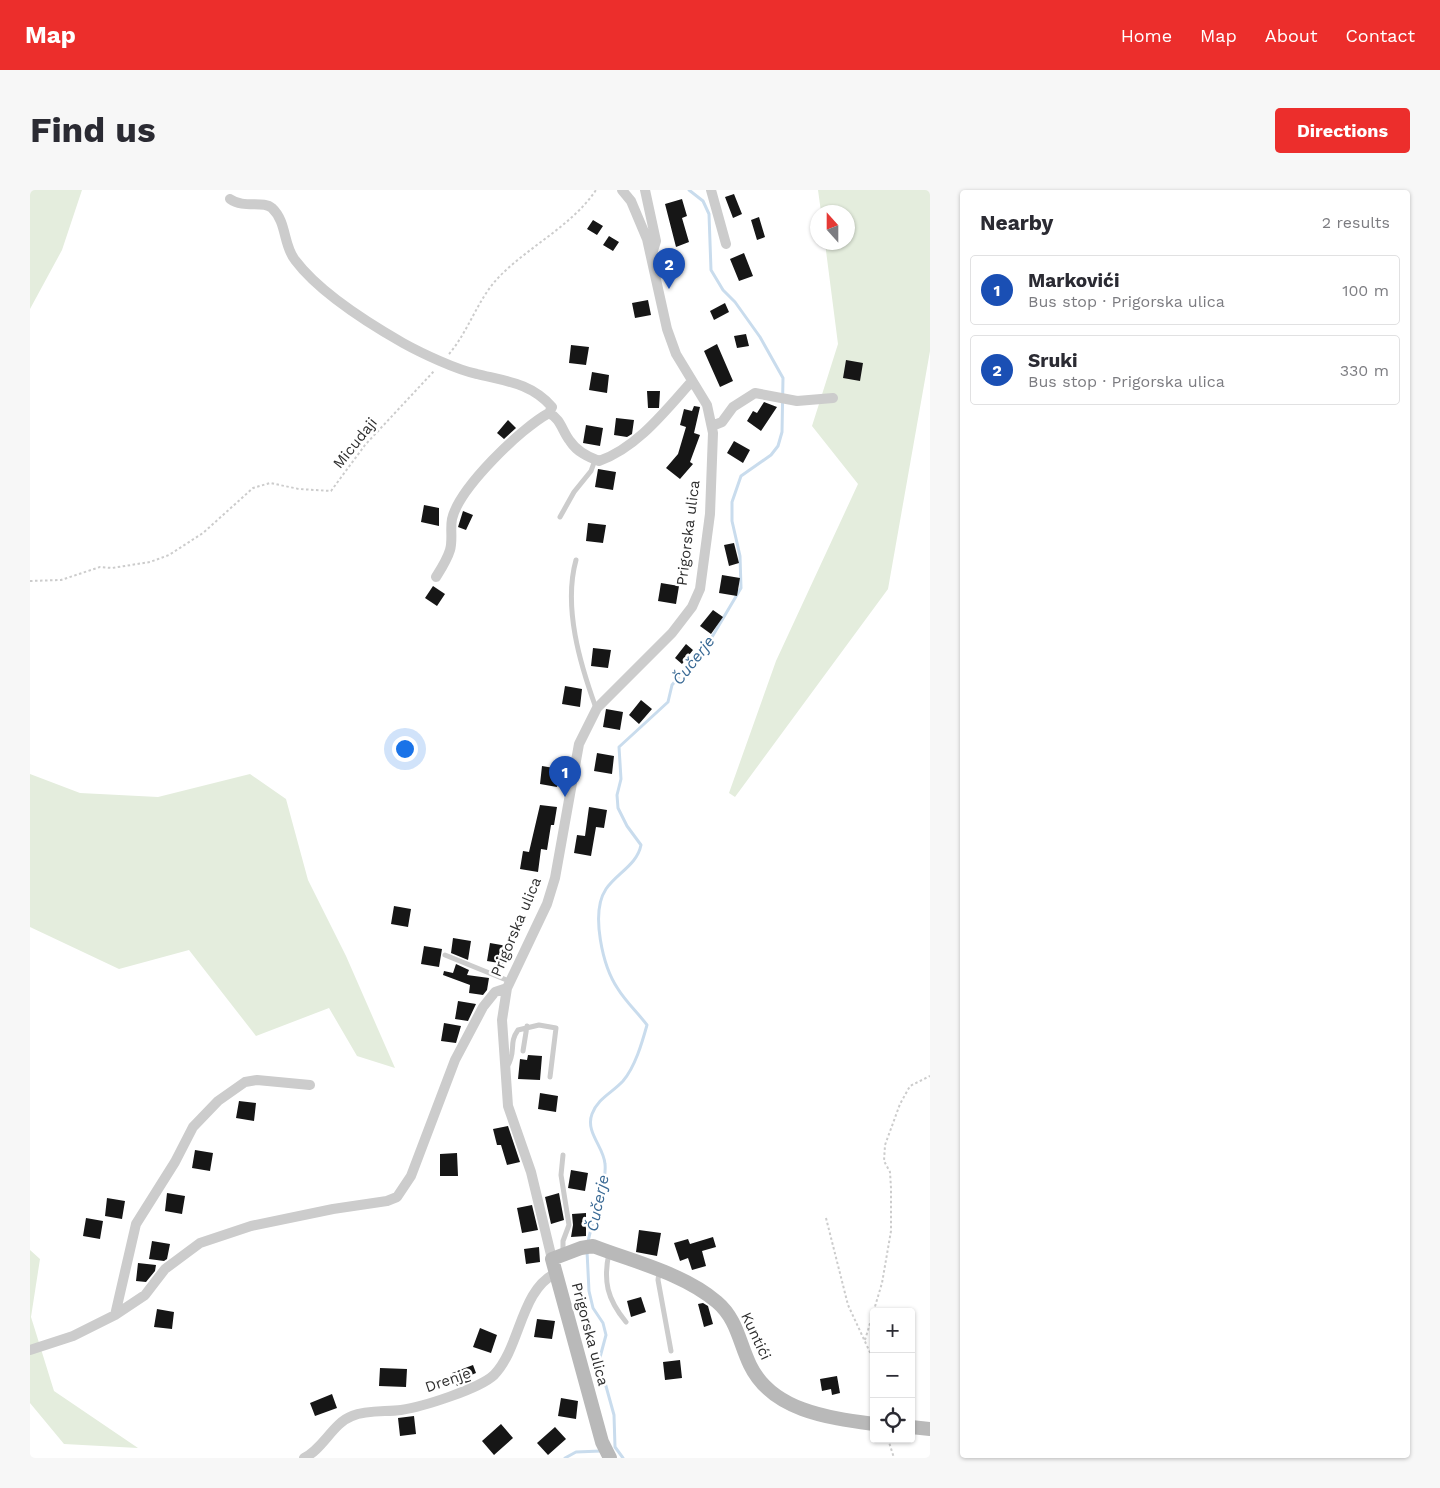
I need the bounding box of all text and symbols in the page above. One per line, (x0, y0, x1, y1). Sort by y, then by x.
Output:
text: Map (25, 21, 76, 49)
text: Home (1121, 25, 1172, 46)
text: Map (1200, 25, 1237, 46)
text: About (1265, 25, 1317, 46)
text: Contact (1345, 25, 1415, 46)
button: Directions (1275, 108, 1410, 153)
text: Find us (30, 109, 156, 151)
north arrow (810, 205, 855, 250)
text: Nearby (980, 210, 1053, 235)
text: 2 results (1322, 213, 1390, 232)
pin: 2 (653, 248, 685, 289)
text: Markovići (1028, 269, 1119, 292)
text: 1 (994, 281, 1000, 300)
text: 100 m (1342, 281, 1389, 300)
text: Bus stop · Prigorska ulica (1028, 292, 1225, 311)
text: Sruki (1028, 349, 1078, 372)
text: 2 (992, 361, 1002, 380)
text: 330 m (1340, 361, 1389, 380)
text: Bus stop · Prigorska ulica (1028, 372, 1225, 391)
street label: Micudaji (329, 414, 381, 472)
street label: Prigorska ulica (673, 479, 703, 587)
water label: Čučerje (668, 632, 719, 689)
your location (392, 736, 418, 762)
pin: 1 (549, 756, 581, 797)
street label: Prigorska ulica (487, 874, 545, 979)
water label: Čučerje (582, 1173, 613, 1233)
street label: Prigorska ulica (568, 1280, 613, 1388)
map controls (870, 1308, 915, 1443)
button: + (870, 1308, 915, 1353)
street label: Kuntići (737, 1309, 775, 1363)
button: − (870, 1353, 915, 1398)
street label: Drenje (423, 1364, 473, 1396)
button: locate (870, 1398, 915, 1443)

